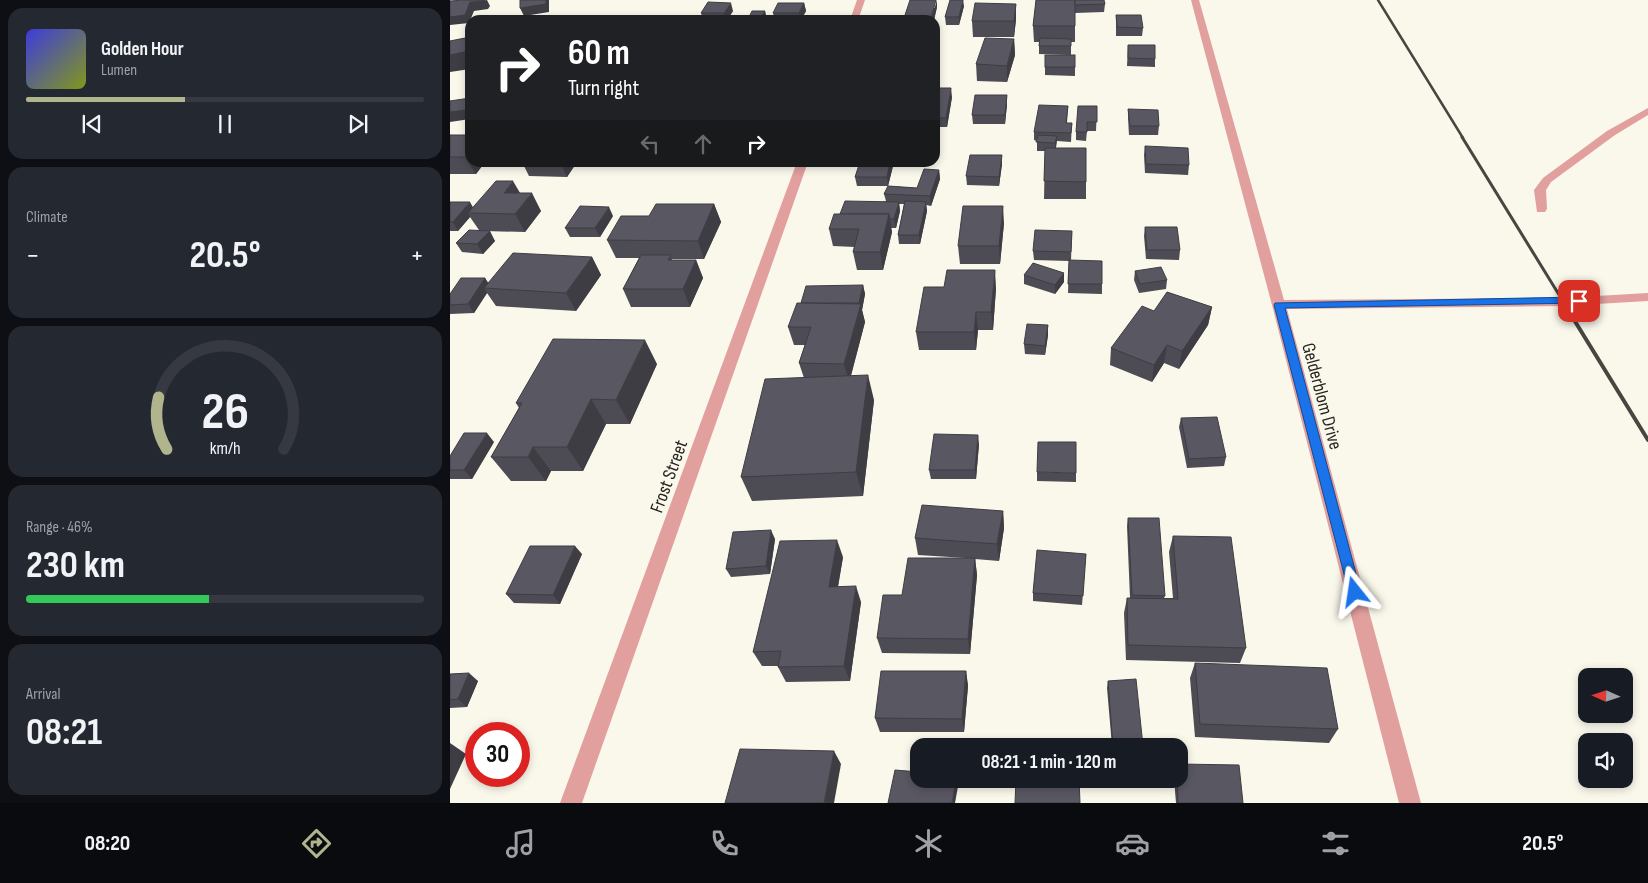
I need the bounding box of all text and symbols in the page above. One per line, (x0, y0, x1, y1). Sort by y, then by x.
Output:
text: 60 m (568, 32, 630, 75)
icon: right (485, 35, 550, 100)
text: Golden Hour (101, 38, 184, 61)
text: Lumen (101, 61, 137, 80)
text: Turn right (568, 75, 639, 102)
icon: previous (78, 110, 106, 138)
icon: pause (211, 110, 239, 138)
icon: next (344, 110, 372, 138)
icon: left (636, 130, 664, 158)
icon: ahead (689, 130, 717, 158)
icon: right (742, 130, 770, 158)
text: Climate (26, 208, 68, 227)
text: 20.5° (189, 233, 261, 278)
text: − (26, 239, 40, 272)
text: + (410, 239, 424, 272)
pin (1558, 280, 1600, 322)
icon: arrive (1565, 287, 1593, 315)
street label: Gelderblom Drive (1296, 341, 1347, 452)
text: 26 (201, 381, 249, 444)
street label: Frost Street (646, 437, 693, 516)
text: km/h (210, 438, 240, 459)
text: Range · 46% (26, 518, 93, 537)
text: 230 km (26, 543, 125, 588)
position arrow (1328, 565, 1380, 617)
north arrow (1578, 668, 1632, 722)
map controls (1578, 668, 1633, 788)
text: Arrival (26, 685, 60, 704)
text: 08:21 (26, 710, 102, 755)
speed limit sign: 30 (465, 722, 530, 787)
button: sound (1578, 733, 1633, 788)
text: 08:21 · 1 min · 120 m (982, 751, 1116, 774)
icon: directions (299, 826, 334, 861)
icon: music (503, 826, 538, 861)
icon: phone (707, 826, 742, 861)
icon: climate (911, 826, 946, 861)
icon: car (1115, 826, 1150, 861)
icon: filters (1318, 826, 1353, 861)
text: 08:20 (84, 830, 130, 857)
text: 20.5° (1522, 830, 1563, 857)

